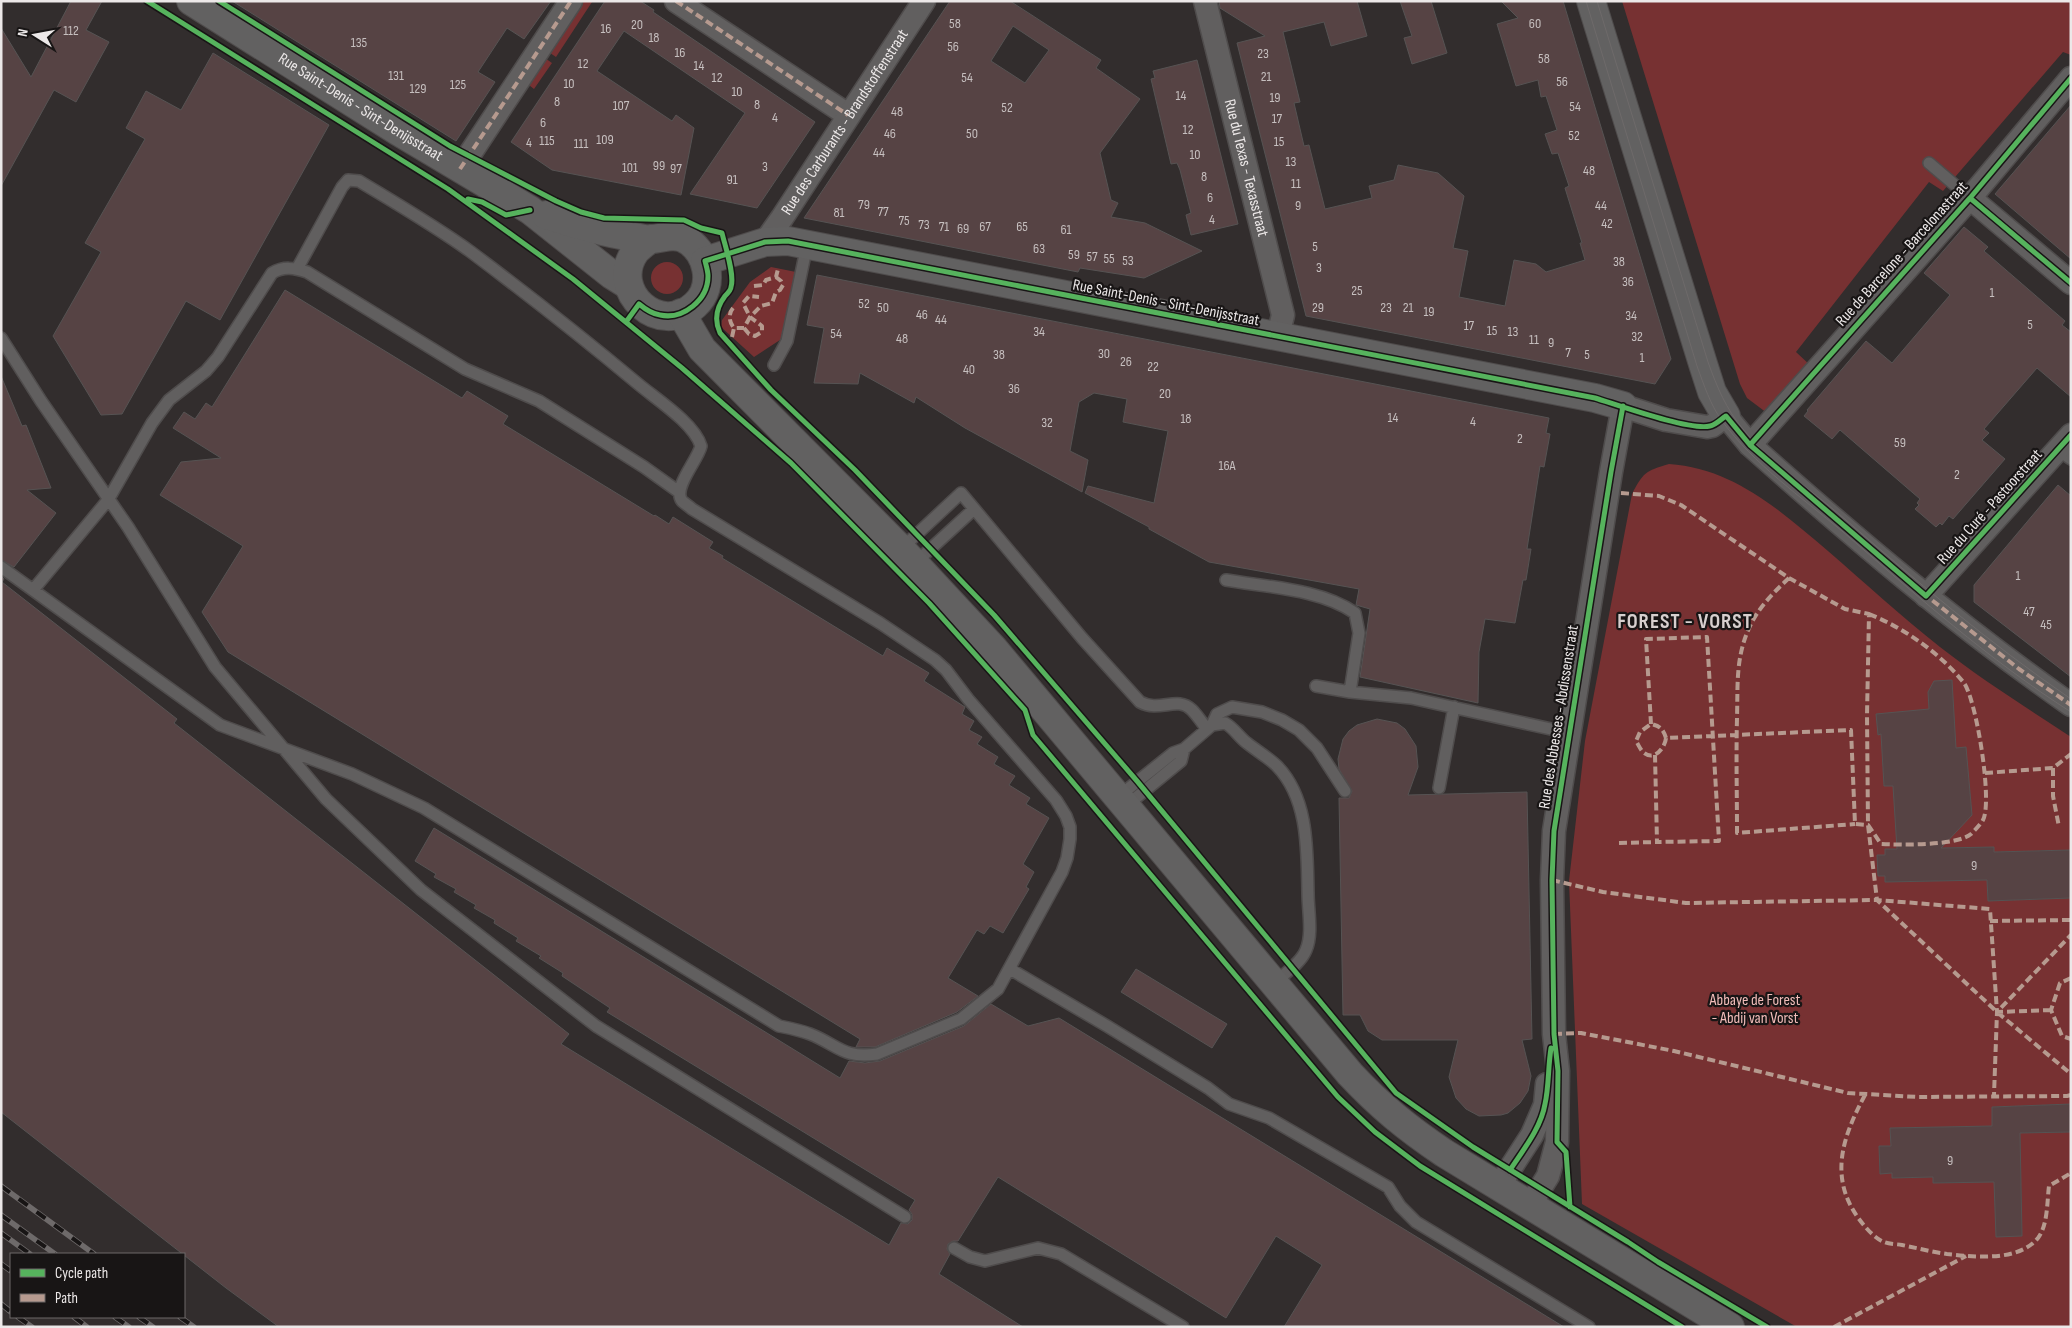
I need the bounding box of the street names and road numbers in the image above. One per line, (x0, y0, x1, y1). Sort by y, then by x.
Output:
street label: Rue des Carburants - Brandstoffenstraat (777, 26, 912, 218)
street label: Rue Saint-Denis - Sint-Denijsstraat (275, 49, 446, 165)
street label: Rue du Texas - Texasstraat (1220, 97, 1273, 239)
street label: Rue de Barcelone - Barcelonastraat (1832, 178, 1972, 330)
street label: Rue Saint-Denis - Sint-Denijsstraat (1071, 276, 1261, 330)
street label: Rue du Curé - Pastoorstraat (1933, 446, 2047, 568)
street label: Rue des Abbesses - Abdissenstraat (1535, 624, 1583, 810)

